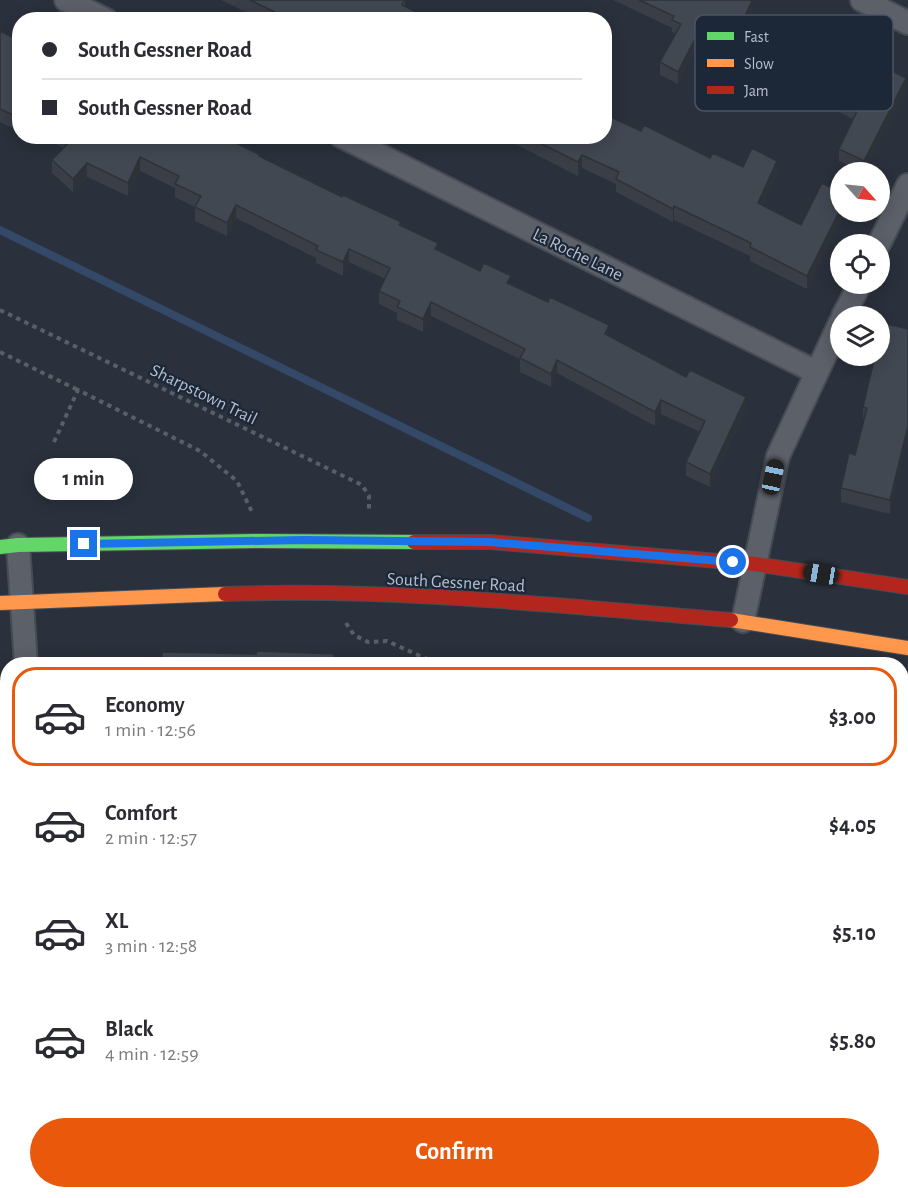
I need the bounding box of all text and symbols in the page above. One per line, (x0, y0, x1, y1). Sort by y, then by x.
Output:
legend (695, 15, 893, 111)
text: Fast (744, 29, 769, 45)
text: South Gessner Road (78, 39, 252, 61)
text: Slow (744, 56, 774, 72)
text: Jam (744, 83, 769, 99)
text: South Gessner Road (78, 97, 252, 119)
north arrow (830, 162, 890, 222)
map controls (830, 162, 890, 366)
street label: La Roche Lane (530, 225, 625, 284)
button: locate (830, 234, 890, 294)
button: layers (830, 306, 890, 366)
street label: Sharpstown Trail (147, 361, 260, 428)
callout: 1 min (34, 457, 134, 499)
car (760, 458, 786, 496)
text: 1 min (62, 469, 105, 489)
route end (70, 530, 97, 557)
route start (719, 548, 746, 575)
car (802, 562, 840, 586)
street label: South Gessner Road (386, 570, 526, 596)
icon: car (33, 690, 87, 744)
text: Economy (105, 694, 185, 716)
text: $3.00 (829, 706, 876, 728)
text: 1 min · 12:56 (105, 720, 196, 740)
icon: car (33, 798, 87, 852)
text: Comfort (105, 802, 177, 824)
text: $4.05 (829, 814, 876, 836)
text: 2 min · 12:57 (105, 828, 197, 848)
icon: car (33, 906, 87, 960)
text: XL (105, 910, 128, 932)
text: $5.10 (832, 922, 876, 944)
text: 3 min · 12:58 (105, 936, 197, 956)
icon: car (33, 1014, 87, 1068)
text: Black (105, 1018, 153, 1040)
text: $5.80 (829, 1030, 876, 1052)
text: 4 min · 12:59 (105, 1044, 199, 1064)
button: Confirm (30, 1118, 879, 1187)

